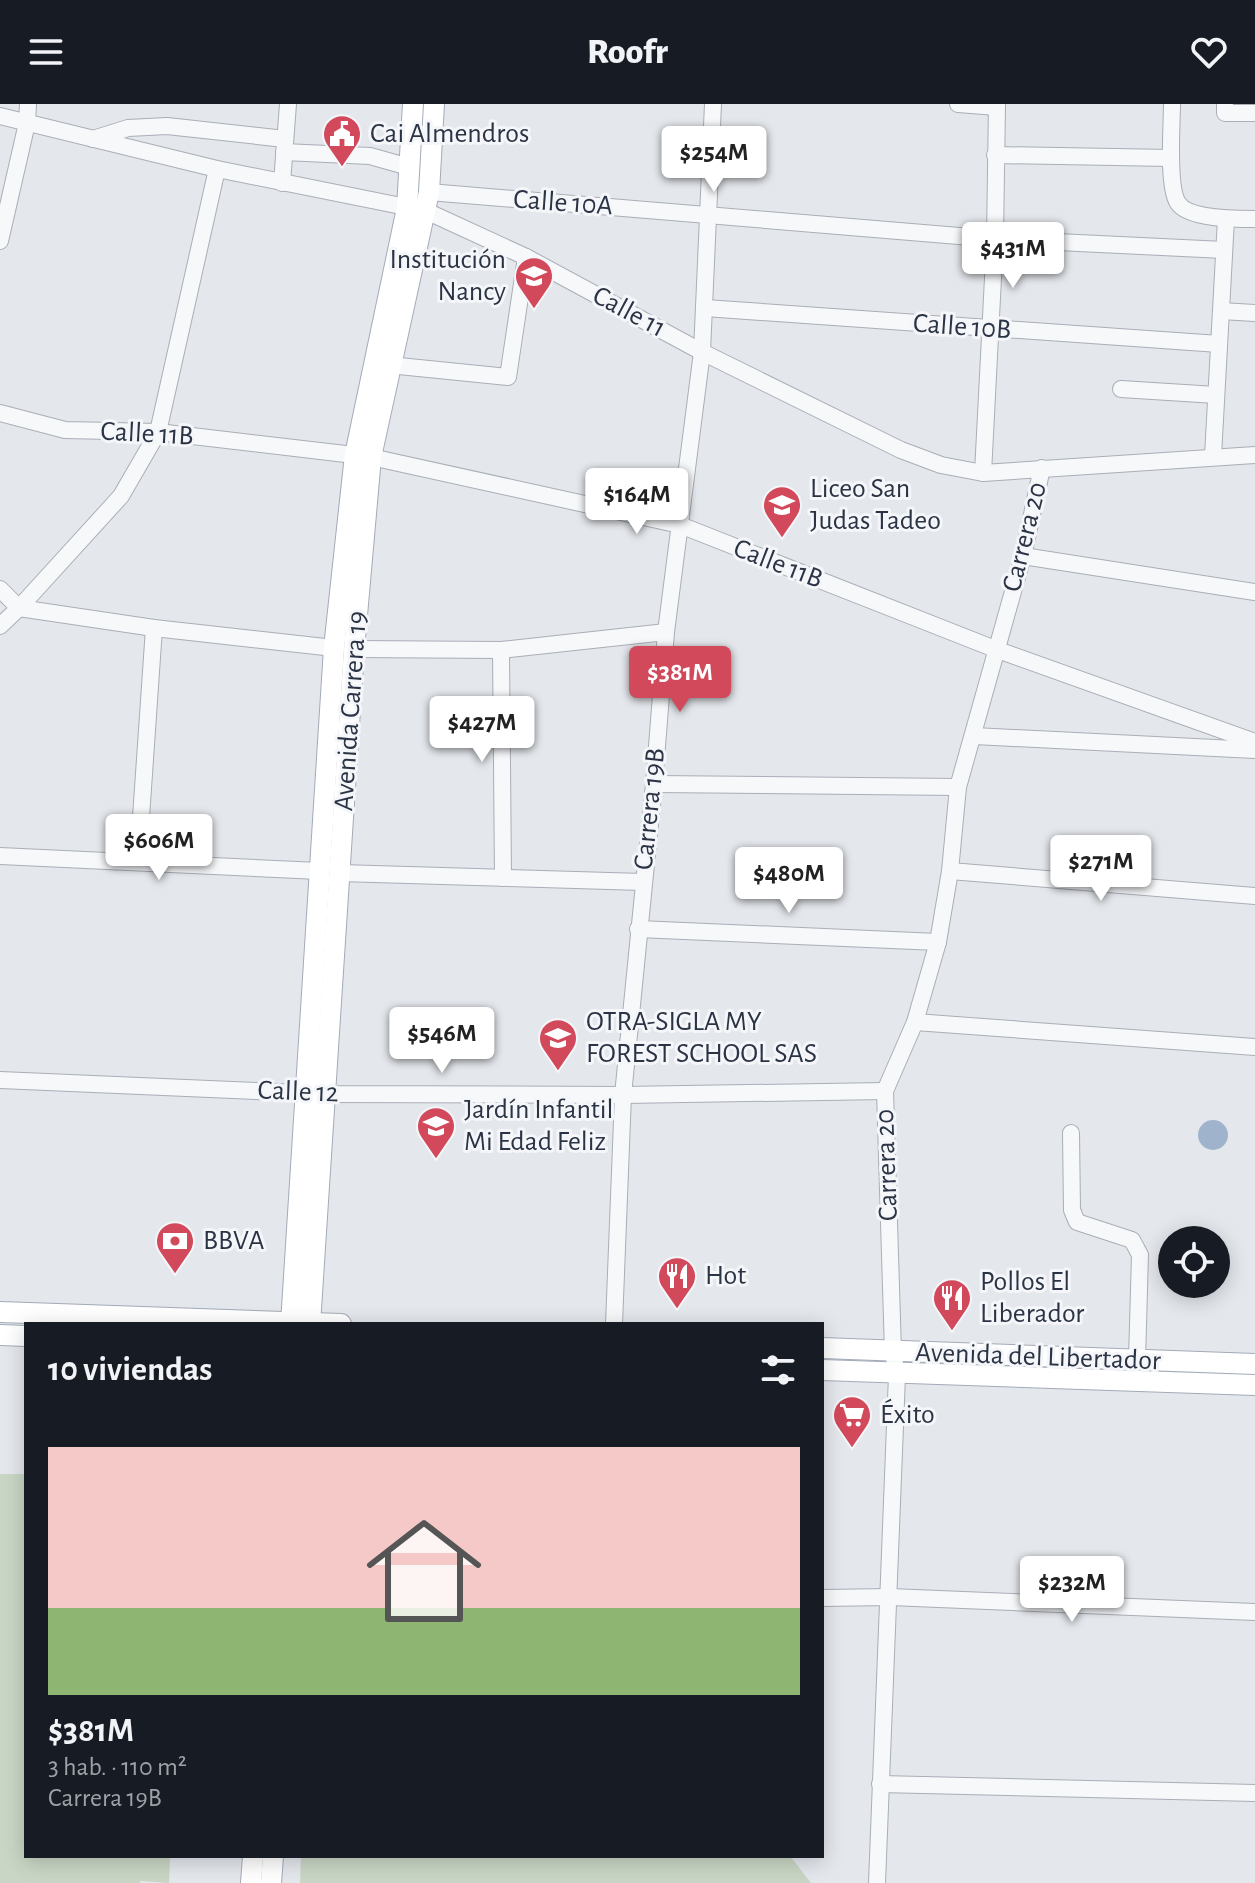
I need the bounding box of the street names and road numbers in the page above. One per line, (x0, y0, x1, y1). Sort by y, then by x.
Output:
street label: Calle 10A (512, 186, 614, 220)
street label: Calle 11 (588, 281, 670, 343)
street label: Calle 10B (912, 310, 1012, 344)
street label: Calle 11B (100, 418, 194, 450)
street label: Carrera 20 (998, 479, 1052, 595)
street label: Calle 11B (729, 534, 827, 594)
street label: Avenida Carrera 19 (330, 610, 372, 812)
street label: Carrera 19B (630, 747, 670, 871)
street label: Calle 12 (257, 1077, 339, 1107)
street label: Carrera 20 (871, 1109, 903, 1221)
street label: Avenida del Libertador (915, 1339, 1161, 1375)

